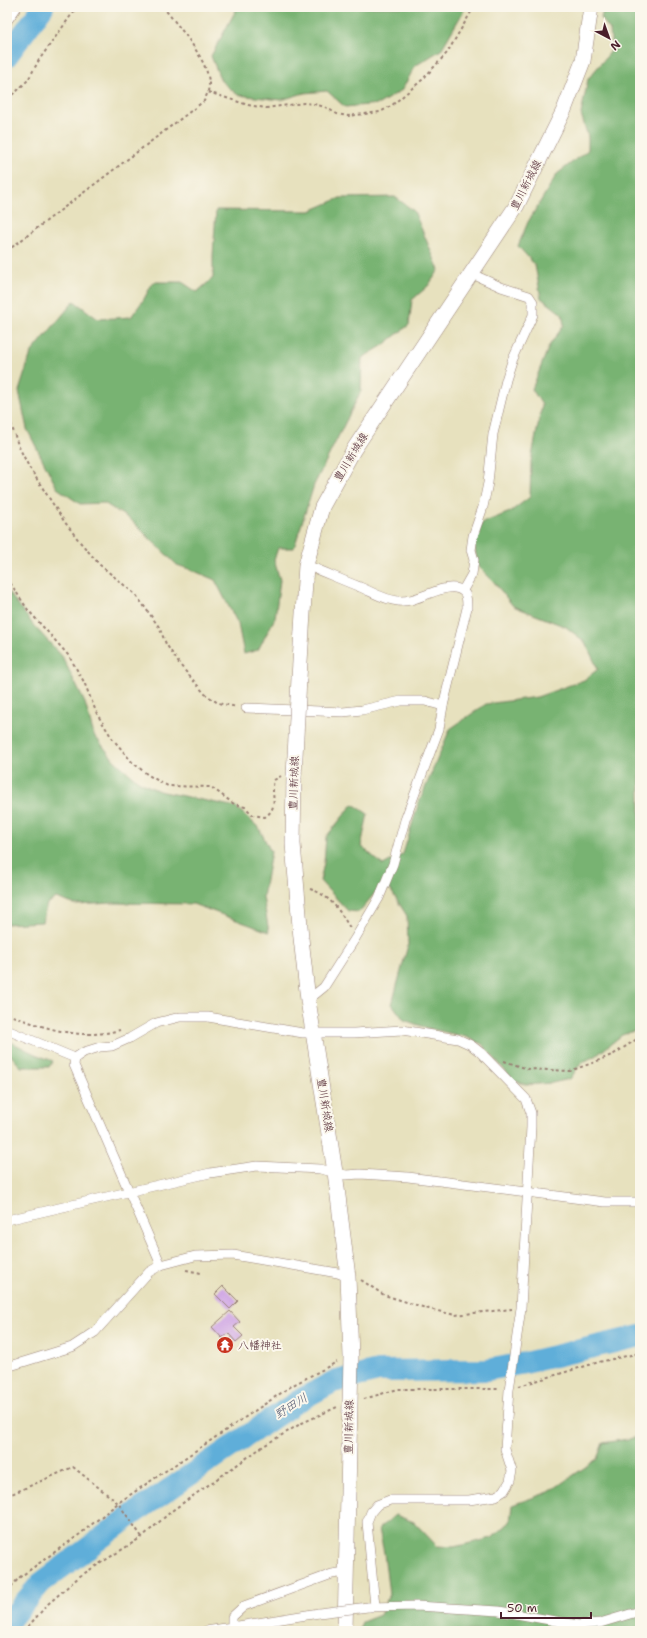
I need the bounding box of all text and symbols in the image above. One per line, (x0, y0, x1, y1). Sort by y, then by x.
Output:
north arrow (589, 18, 629, 58)
text: N (607, 37, 623, 54)
street label: 豊川新城線 (507, 157, 545, 213)
street label: 豊川新城線 (330, 430, 372, 484)
street label: 豊川新城線 (286, 755, 302, 811)
street label: 豊川新城線 (313, 1077, 337, 1133)
temple icon: 八幡神社 (215, 1335, 235, 1355)
place label: 八幡神社 (238, 1338, 282, 1353)
water label: 野田川 (271, 1390, 311, 1422)
street label: 豊川新城線 (341, 1399, 357, 1455)
scale bar (501, 1594, 591, 1620)
text: 50 m (507, 1600, 537, 1616)

